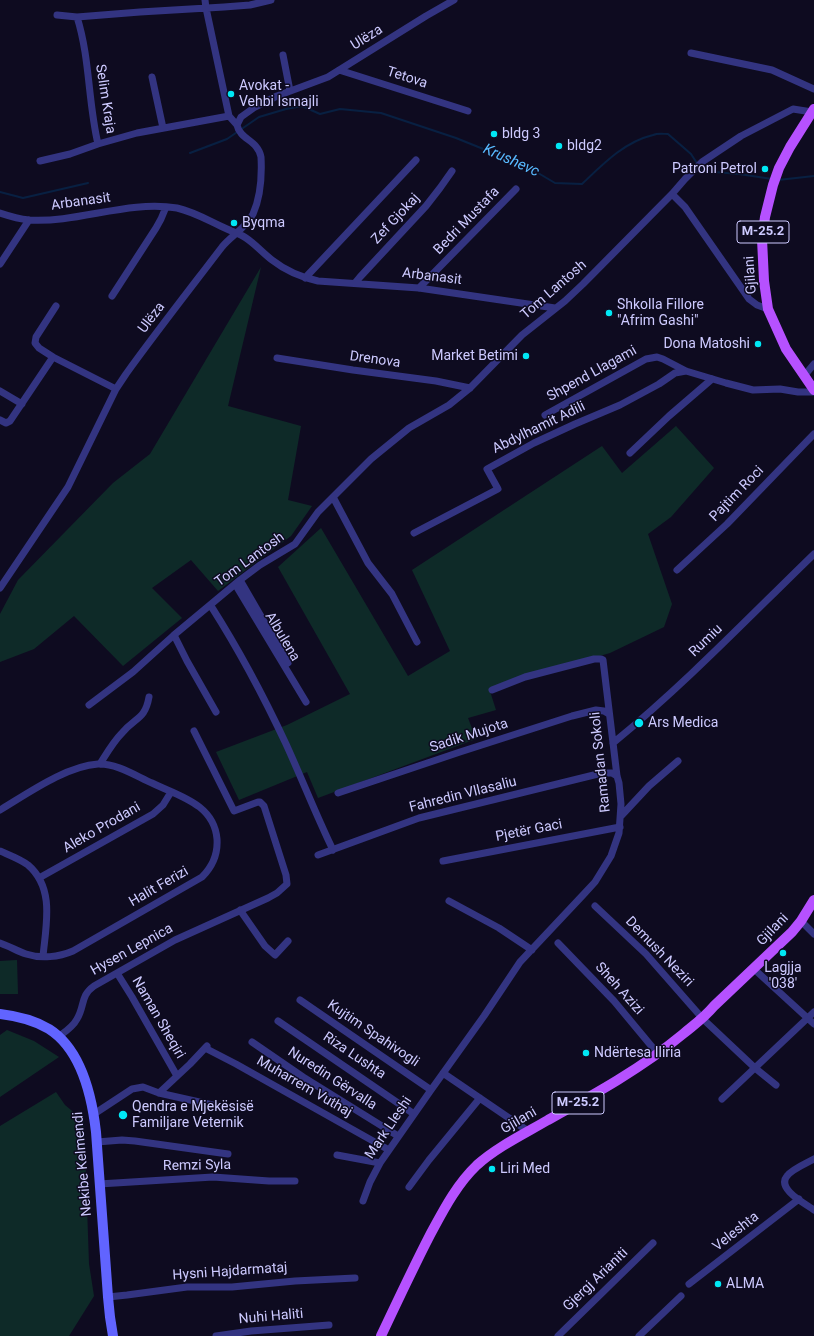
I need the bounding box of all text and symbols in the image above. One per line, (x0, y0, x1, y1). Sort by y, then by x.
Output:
street label: Ulëza (348, 22, 386, 54)
street label: Selim Kraja (91, 63, 119, 135)
street label: Tetova (385, 64, 429, 92)
place label: Avokat - Vehbi Ismajli (239, 78, 319, 110)
marker: Avokat - Vehbi Ismajli (226, 89, 236, 99)
place label: bldg 3 (502, 126, 540, 142)
marker: bldg 3 (489, 129, 499, 139)
place label: bldg2 (567, 138, 602, 154)
water label: Krushevc (480, 141, 542, 181)
marker: bldg2 (554, 141, 564, 151)
place label: Patroni Petrol (672, 161, 757, 177)
marker: Patroni Petrol (760, 164, 770, 174)
street label: Bedri Mustafa (431, 184, 503, 258)
street label: Arbanasit (50, 190, 112, 214)
street label: Zef Gjokaj (368, 190, 424, 248)
place label: Byqma (242, 215, 285, 231)
marker: Byqma (229, 218, 239, 228)
road number: M-25.2 (737, 221, 789, 243)
street label: Gjilani (741, 255, 761, 295)
street label: Tom Lantosh (518, 257, 590, 323)
street label: Arbanasit (401, 265, 463, 289)
place label: Shkolla Fillore "Afrim Gashi" (617, 297, 704, 330)
street label: Ulëza (135, 299, 169, 337)
marker: Shkolla Fillore "Afrim Gashi" (604, 308, 614, 318)
place label: Dona Matoshi (663, 336, 750, 352)
marker: Dona Matoshi (753, 339, 763, 349)
street label: Shpend Llagami (544, 342, 640, 406)
street label: Drenova (349, 348, 401, 372)
place label: Market Betimi (431, 348, 518, 364)
marker: Market Betimi (521, 351, 531, 361)
street label: Abdylhamit Adili (490, 398, 588, 458)
street label: Pajtim Roci (706, 463, 768, 525)
street label: Tom Lantosh (212, 529, 288, 591)
street label: Albulena (261, 609, 303, 665)
street label: Rumiu (686, 621, 726, 661)
street label: Ramadan Sokoli (587, 711, 615, 813)
street label: Sadik Mujota (428, 715, 510, 757)
place label: Ars Medica (648, 715, 718, 731)
marker: Ars Medica (633, 717, 645, 729)
street label: Fahredin Vllasaliu (408, 774, 518, 816)
street label: Aleko Prodani (60, 799, 144, 857)
street label: Pjetër Gaci (494, 816, 564, 846)
street label: Halit Ferizi (126, 863, 192, 911)
street label: Gjilani (754, 910, 792, 950)
street label: Demush Neziri (621, 913, 697, 991)
street label: Hysen Lepnica (88, 921, 176, 979)
marker: Lagjja '038' (778, 948, 788, 958)
street label: Sheh Azizi (591, 959, 647, 1019)
place label: Lagjja '038' (764, 960, 802, 992)
street label: Naman Sheqiri (128, 974, 188, 1062)
street label: Kujtim Spahivogli (324, 997, 422, 1071)
street label: Riza Lushta (319, 1029, 389, 1083)
street label: Nuredin Gërvalla (284, 1044, 380, 1114)
place label: Ndërtesa Iliria (594, 1045, 681, 1061)
marker: Ndërtesa Iliria (581, 1048, 591, 1058)
street label: Muharrem Vuthaj (253, 1053, 355, 1121)
road number: M-25.2 (552, 1092, 604, 1114)
street label: Mark Lleshi (362, 1094, 416, 1162)
place label: Qendra e Mjekësisë Familjare Veternik (132, 1099, 254, 1132)
street label: Gjilani (498, 1104, 540, 1138)
marker: Qendra e Mjekësisë Familjare Veternik (117, 1109, 129, 1121)
street label: Nekibe Kelmendi (70, 1111, 96, 1217)
street label: Remzi Syla (163, 1157, 231, 1175)
place label: Liri Med (500, 1161, 550, 1177)
marker: Liri Med (487, 1164, 497, 1174)
street label: Veleshta (710, 1209, 762, 1255)
street label: Gjergj Arianiti (560, 1245, 632, 1315)
street label: Hysni Hajdarmataj (172, 1260, 288, 1284)
place label: ALMA (726, 1276, 764, 1292)
marker: ALMA (713, 1279, 723, 1289)
street label: Nuhi Haliti (238, 1306, 304, 1328)

